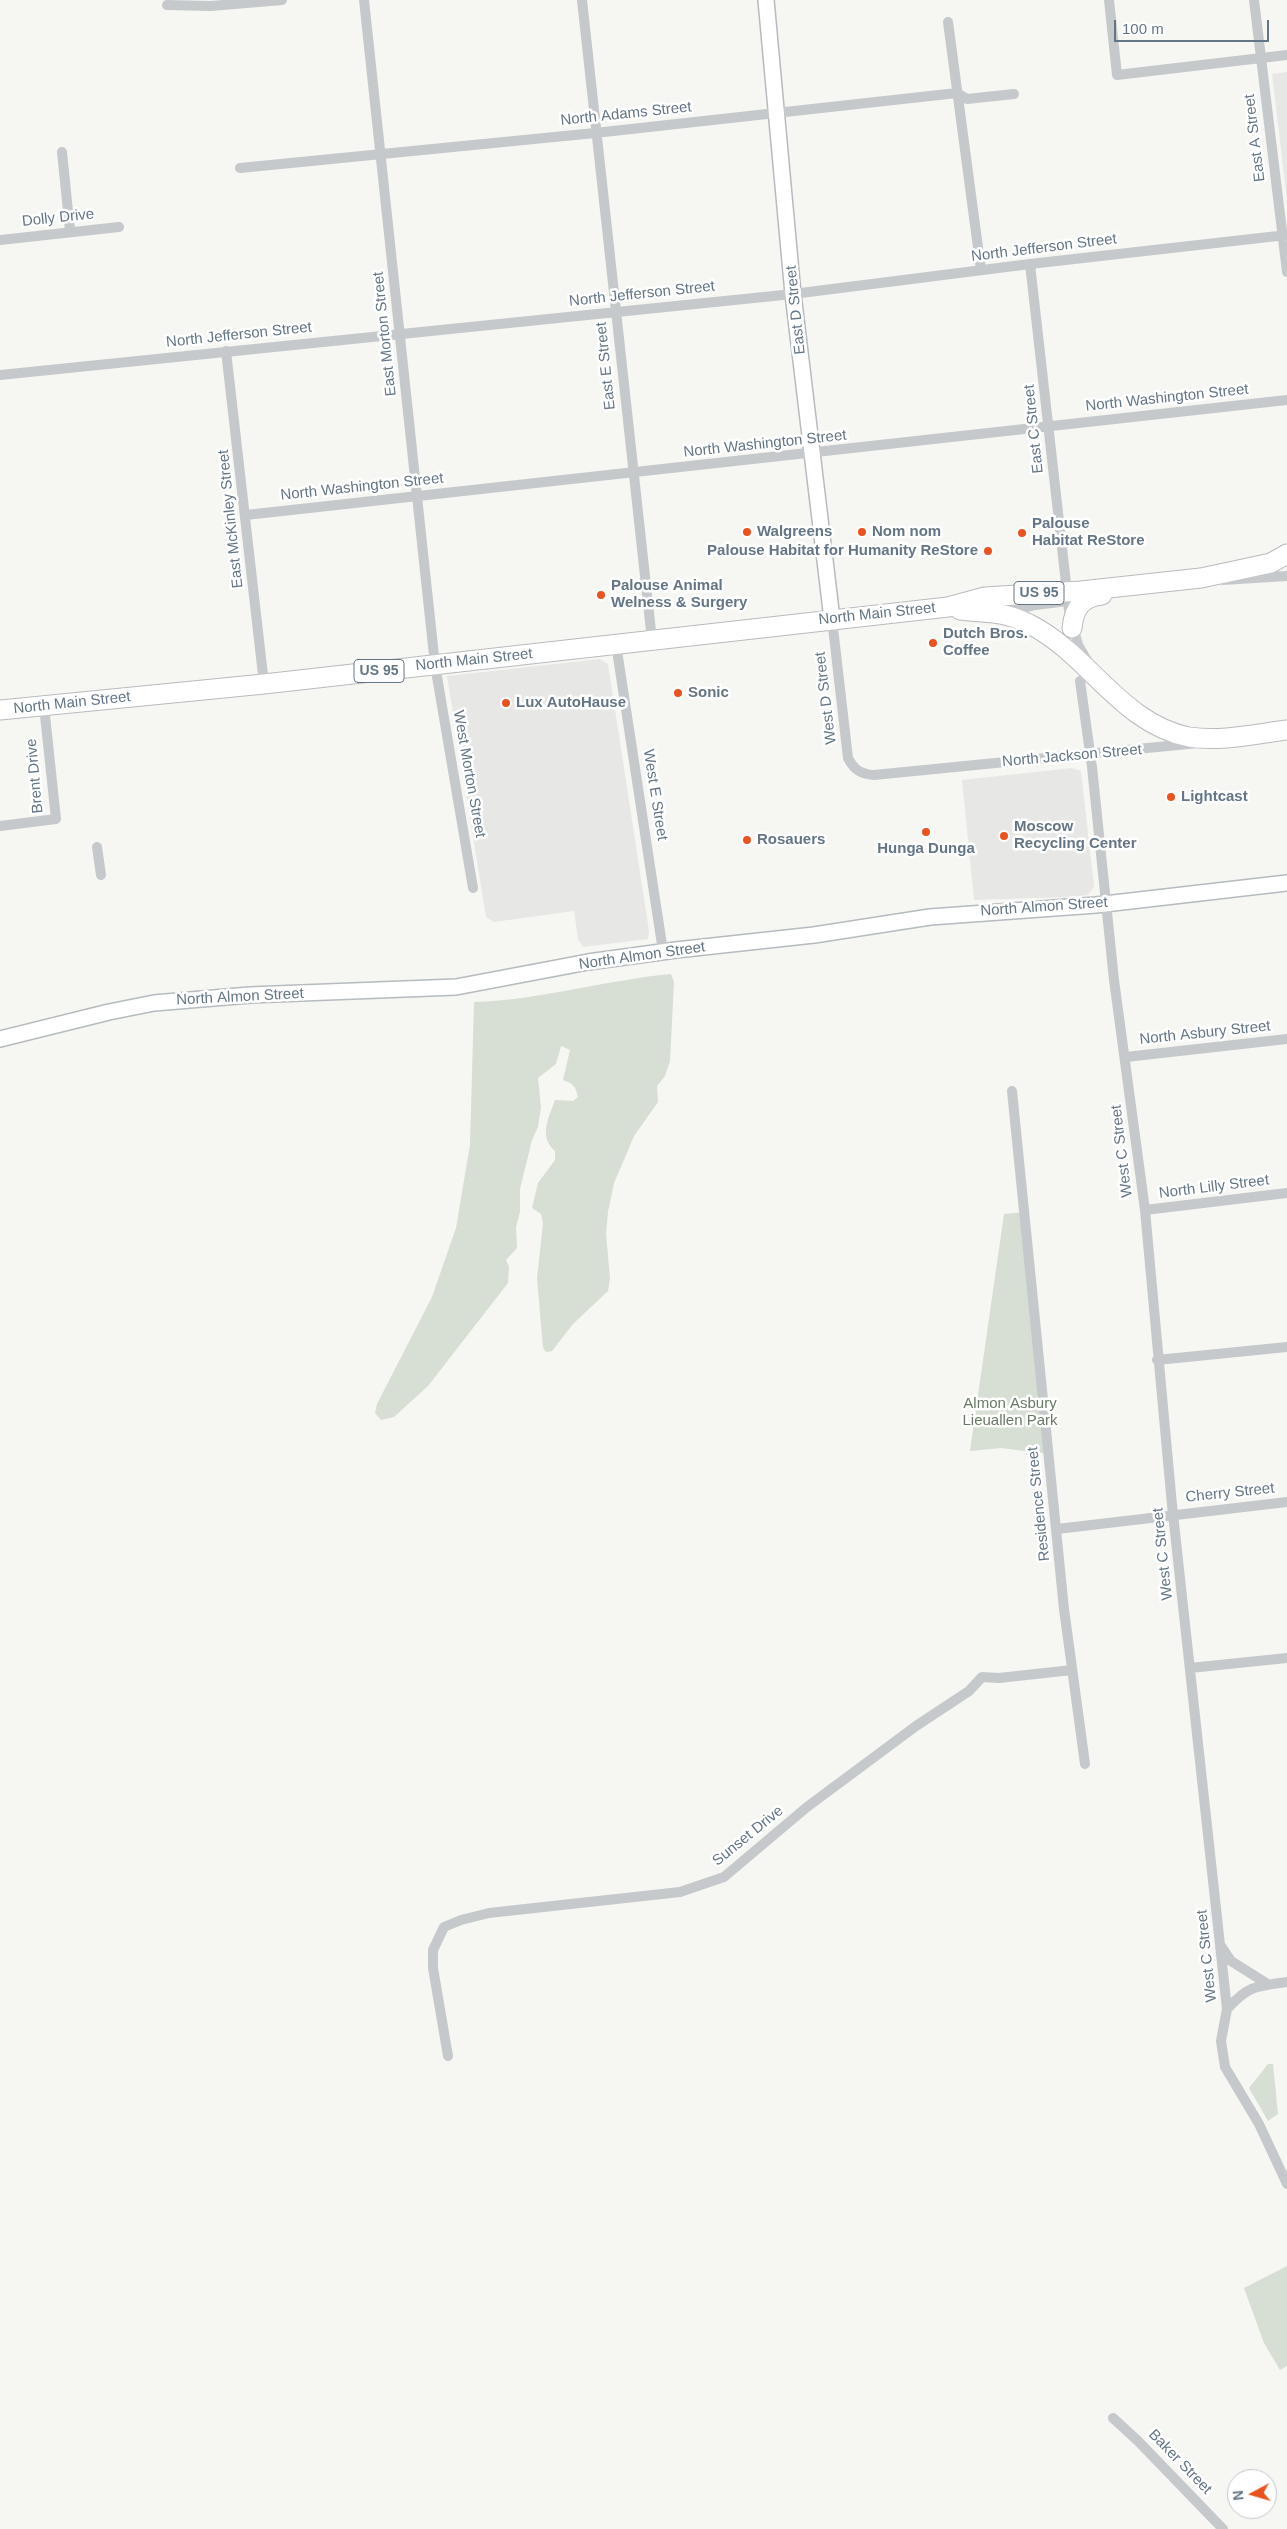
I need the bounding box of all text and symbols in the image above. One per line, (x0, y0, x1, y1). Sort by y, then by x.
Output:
scale bar (1117, 10, 1272, 42)
text: 100 m (1122, 20, 1164, 37)
street label: East A Street (1241, 93, 1269, 183)
street label: North Adams Street (560, 98, 692, 130)
street label: Dolly Drive (21, 205, 95, 231)
street label: North Jefferson Street (970, 230, 1118, 266)
street label: East D Street (782, 265, 810, 355)
street label: East Morton Street (370, 271, 400, 397)
street label: North Jefferson Street (568, 277, 716, 311)
street label: North Jefferson Street (165, 318, 313, 352)
street label: East E Street (592, 321, 620, 411)
street label: North Washington Street (1085, 380, 1249, 416)
street label: East C Street (1020, 384, 1048, 474)
street label: North Washington Street (683, 426, 847, 462)
street label: East McKinley Street (215, 449, 247, 589)
street label: North Washington Street (280, 469, 444, 505)
place label: Palouse Habitat ReStore (1032, 515, 1145, 550)
place label: Walgreens (757, 523, 832, 541)
place label: Nom nom (872, 523, 941, 541)
marker: Walgreens (741, 526, 753, 538)
marker: Nom nom (856, 526, 868, 538)
marker: Palouse Habitat ReStore (1016, 527, 1028, 539)
place label: Palouse Habitat for Humanity ReStore (707, 542, 978, 560)
marker: Palouse Habitat for Humanity ReStore (982, 545, 994, 557)
place label: Palouse Animal Welness & Surgery (611, 577, 747, 612)
road number: US 95 (1014, 582, 1064, 604)
marker: Palouse Animal Welness & Surgery (595, 589, 607, 601)
street label: North Main Street (818, 599, 936, 629)
place label: Dutch Bros. Coffee (943, 625, 1028, 660)
marker: Dutch Bros. Coffee (927, 637, 939, 649)
street label: North Main Street (415, 645, 533, 675)
street label: West D Street (811, 651, 841, 745)
road number: US 95 (354, 659, 404, 682)
place label: Sonic (688, 684, 729, 702)
marker: Sonic (672, 687, 684, 699)
street label: North Main Street (13, 688, 131, 718)
place label: Lux AutoHause (516, 694, 626, 712)
marker: Lux AutoHause (500, 697, 512, 709)
street label: West Morton Street (449, 709, 489, 839)
street label: Brent Drive (23, 738, 47, 814)
street label: North Jackson Street (1001, 741, 1143, 771)
street label: West E Street (639, 748, 671, 842)
place label: Lightcast (1181, 788, 1248, 806)
marker: Lightcast (1165, 791, 1177, 803)
place label: Moscow Recycling Center (1014, 818, 1137, 853)
marker: Hunga Dunga (920, 826, 932, 838)
marker: Moscow Recycling Center (998, 830, 1010, 842)
place label: Rosauers (757, 831, 825, 849)
marker: Rosauers (741, 834, 753, 846)
place label: Hunga Dunga (877, 840, 975, 858)
street label: North Almon Street (980, 894, 1108, 920)
street label: North Almon Street (578, 938, 706, 974)
street label: North Almon Street (176, 985, 304, 1009)
street label: North Asbury Street (1139, 1017, 1271, 1049)
street label: West C Street (1107, 1104, 1137, 1198)
street label: North Lilly Street (1158, 1171, 1270, 1203)
park label: Almon Asbury Lieuallen Park (962, 1395, 1058, 1430)
street label: Residence Street (1024, 1446, 1054, 1562)
street label: Cherry Street (1185, 1479, 1275, 1507)
street label: West C Street (1149, 1507, 1177, 1601)
street label: Sunset Drive (709, 1802, 787, 1870)
street label: West C Street (1193, 1909, 1221, 2003)
street label: Baker Street (1145, 2426, 1215, 2498)
north arrow (1227, 2469, 1277, 2519)
text: N (1230, 2490, 1247, 2501)

